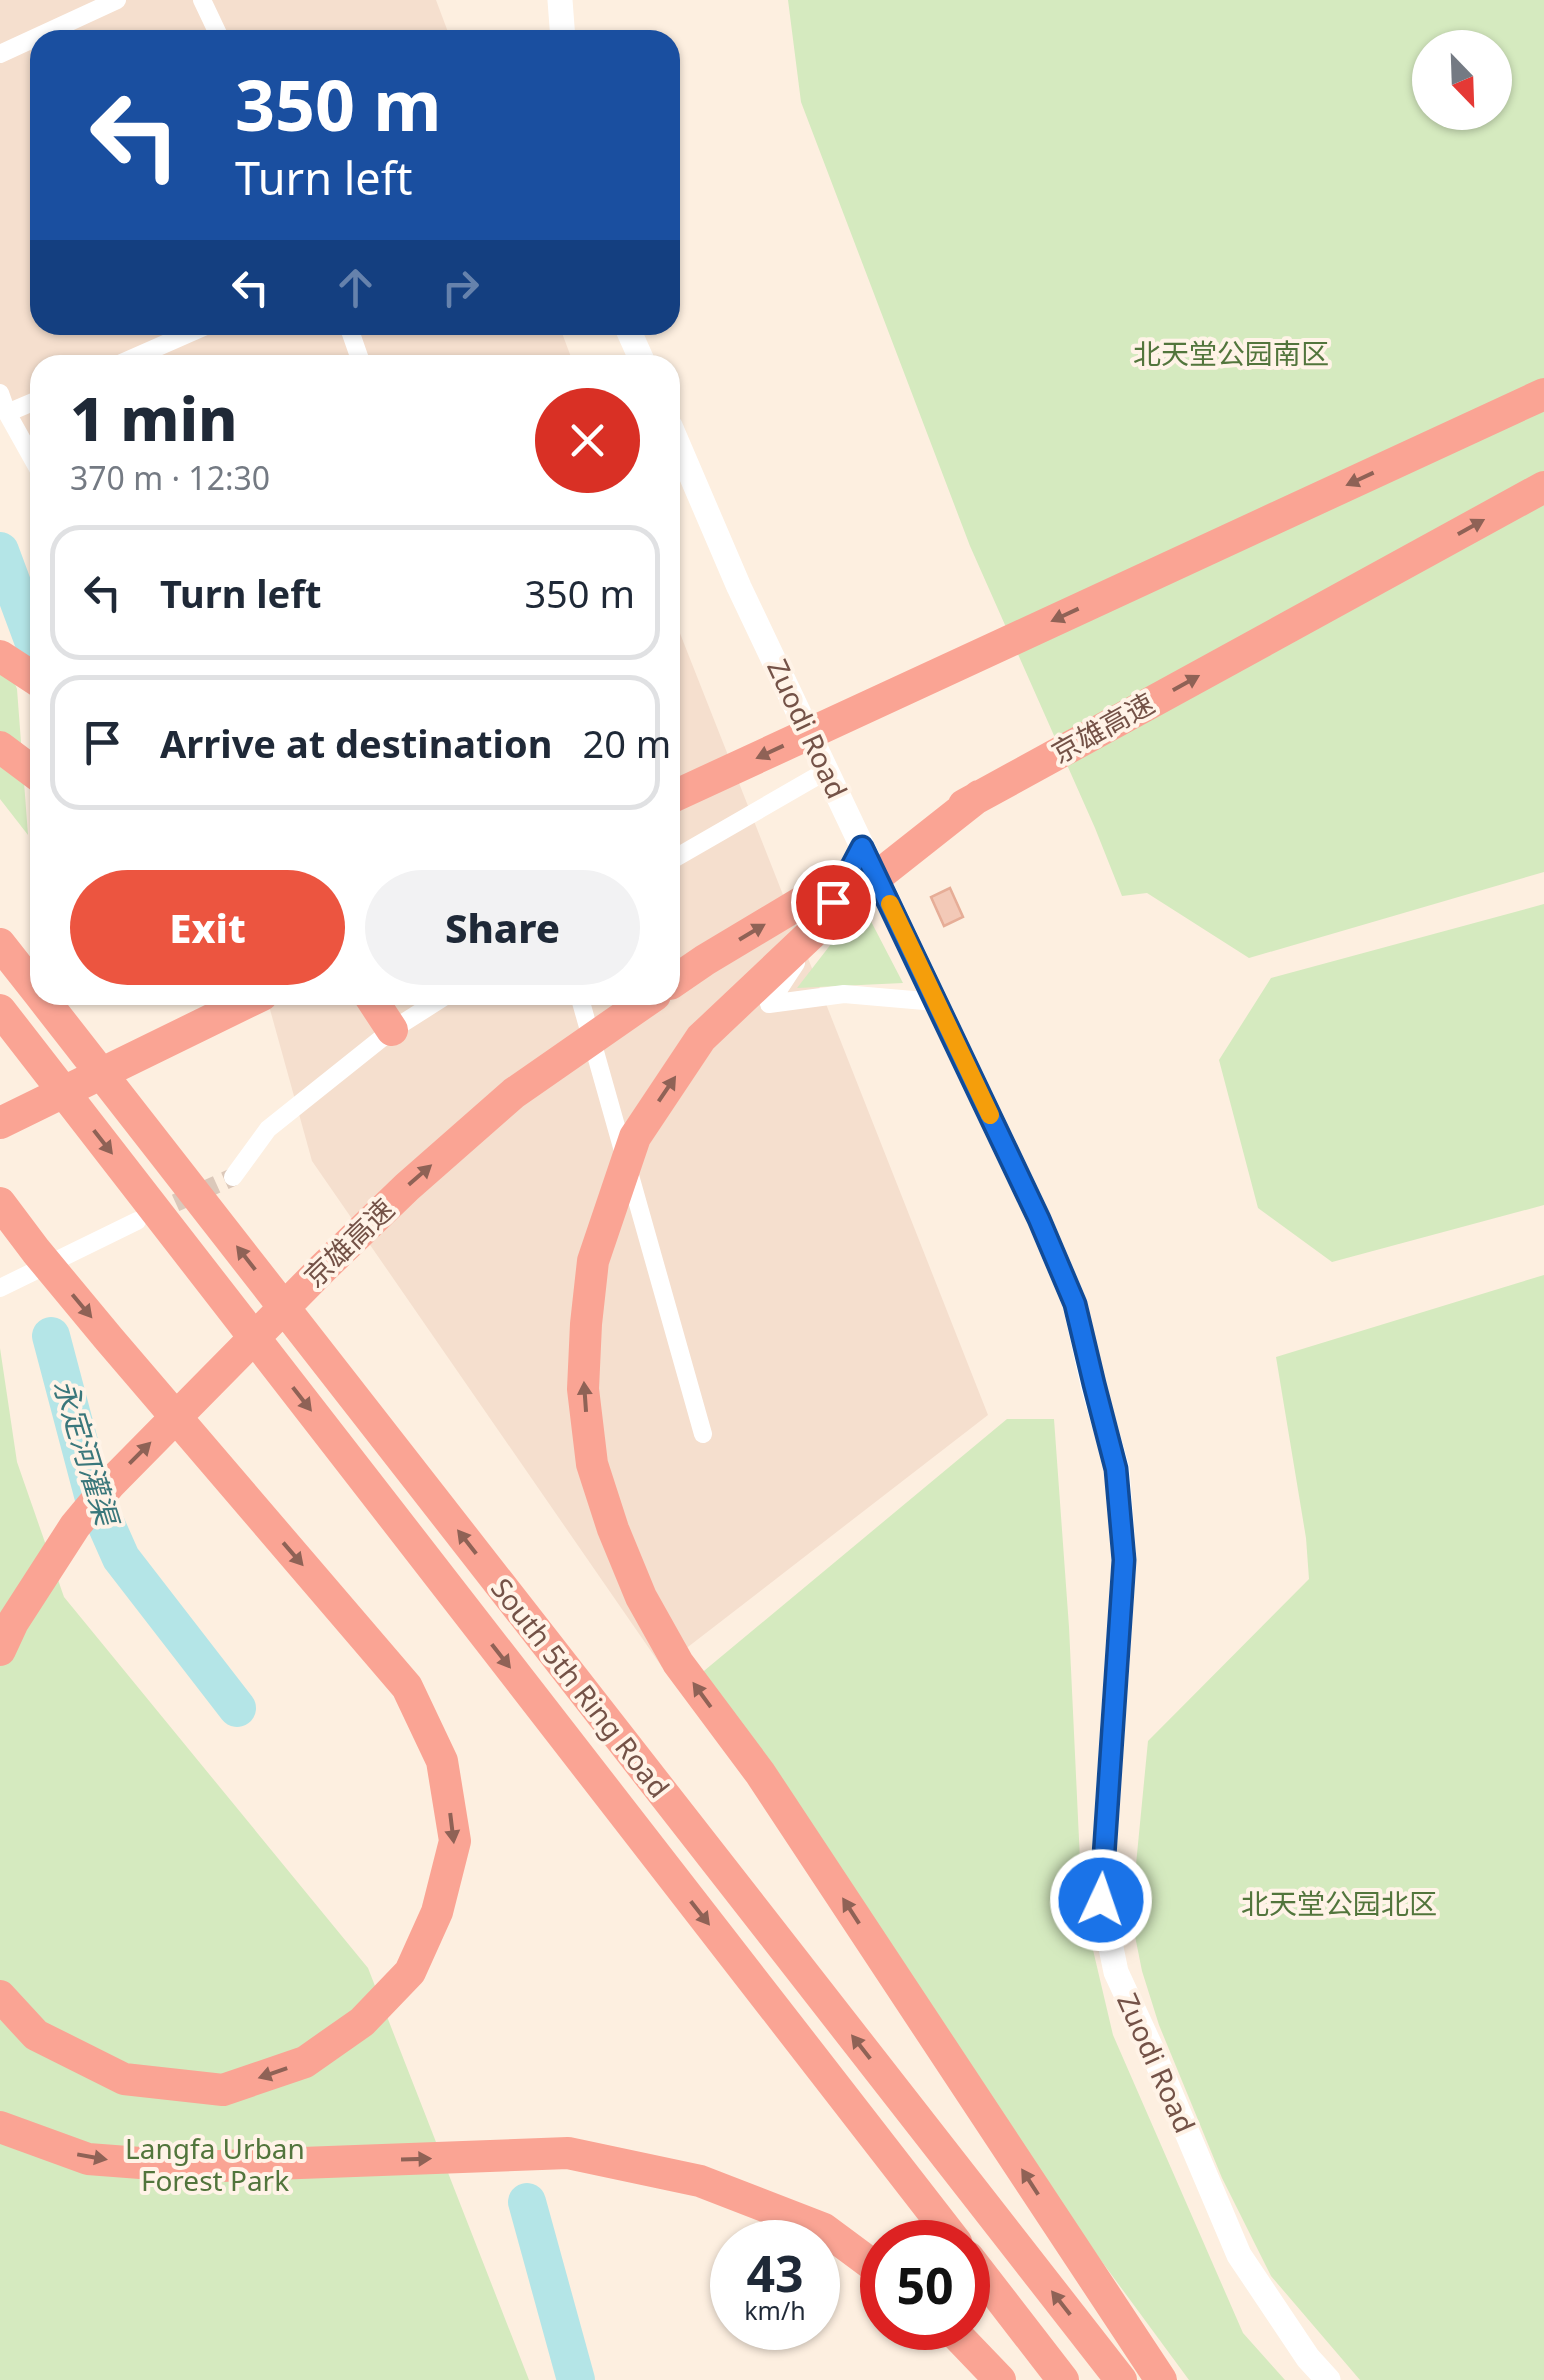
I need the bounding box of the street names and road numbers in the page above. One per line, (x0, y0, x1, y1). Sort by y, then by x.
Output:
street label: Zuodi Road (759, 653, 857, 804)
street label: 京雄高速 (1044, 683, 1161, 771)
street label: 京雄高速 (295, 1190, 402, 1295)
street label: South 5th Ring Road (483, 1570, 678, 1805)
street label: Zuodi Road (1109, 1987, 1205, 2139)

